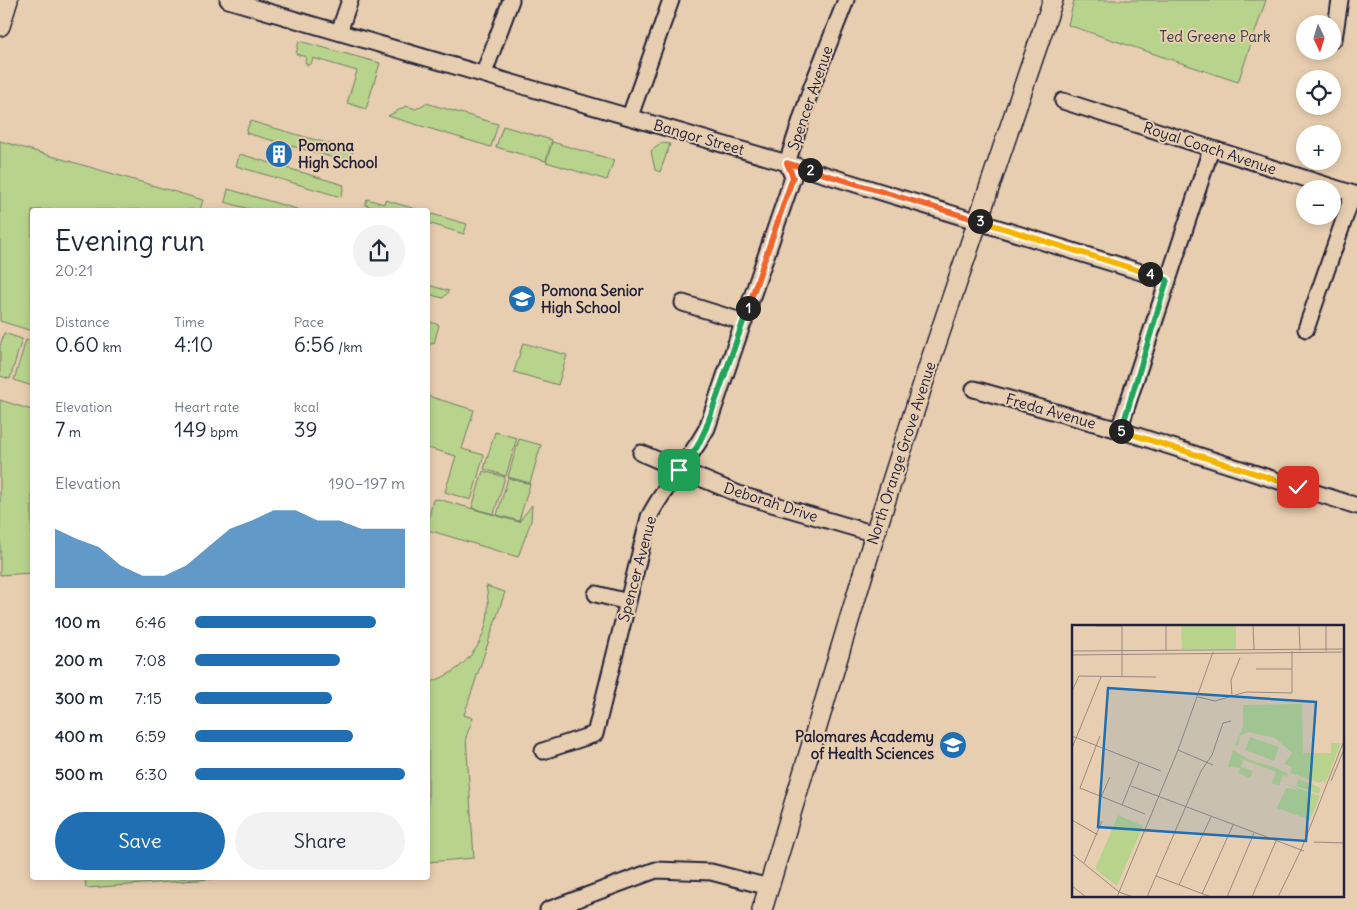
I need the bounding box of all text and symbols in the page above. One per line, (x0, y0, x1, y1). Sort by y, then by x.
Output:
north arrow (1296, 15, 1341, 60)
map controls (1296, 15, 1341, 225)
park label: Ted Greene Park (1159, 27, 1271, 46)
street label: Spencer Avenue (783, 43, 837, 153)
button: locate (1296, 70, 1341, 115)
street label: Bangor Street (651, 115, 747, 159)
street label: Royal Coach Avenue (1141, 118, 1279, 178)
button: + (1296, 125, 1341, 170)
place label: Pomona High School (298, 136, 378, 173)
building icon: Pomona High School (264, 139, 294, 169)
pin: 2 (798, 158, 822, 182)
text: 2 (807, 161, 814, 179)
button: − (1296, 180, 1341, 225)
pin: 3 (968, 208, 992, 234)
text: 3 (977, 212, 984, 230)
text: Evening run (55, 223, 205, 259)
button: share (353, 225, 405, 277)
text: 20:21 (55, 260, 93, 280)
pin: 4 (1138, 262, 1162, 286)
text: 4 (1146, 265, 1155, 283)
place label: Pomona Senior High School (541, 281, 644, 318)
school or university icon: Pomona Senior High School (507, 284, 537, 314)
pin: 1 (736, 296, 760, 320)
text: 1 (746, 299, 751, 317)
text: Distance (55, 313, 110, 331)
text: Time (174, 313, 205, 331)
text: Pace (294, 313, 324, 331)
text: 0.60 (55, 331, 99, 358)
text: 4:10 (174, 331, 213, 358)
text: 6:56 (294, 331, 335, 358)
text: km (99, 338, 122, 356)
text: /km (335, 338, 363, 356)
street label: North Orange Grove Avenue (862, 359, 940, 547)
street label: Freda Avenue (1004, 389, 1098, 433)
text: Elevation (55, 398, 112, 416)
text: Heart rate (174, 398, 239, 416)
text: kcal (294, 398, 319, 416)
text: 7 (55, 416, 65, 443)
text: 149 (174, 416, 207, 443)
text: 39 (294, 416, 318, 443)
pin: 5 (1108, 418, 1134, 444)
text: 5 (1117, 422, 1126, 440)
text: m (65, 423, 81, 441)
text: bpm (207, 423, 238, 441)
pin (658, 449, 700, 491)
icon: arrive (665, 456, 693, 484)
pin (1277, 466, 1319, 508)
text: Elevation (55, 473, 121, 493)
text: 190–197 m (329, 473, 405, 493)
icon: check (1284, 473, 1312, 501)
street label: Deborah Drive (722, 478, 820, 526)
street label: Spencer Avenue (614, 514, 660, 624)
text: 100 m (55, 612, 100, 632)
text: 6:46 (135, 612, 166, 632)
inset map (1072, 625, 1344, 898)
text: 200 m (55, 650, 103, 670)
text: 7:08 (135, 650, 166, 670)
text: 300 m (55, 688, 103, 708)
text: 7:15 (135, 688, 162, 708)
text: 400 m (55, 726, 103, 746)
text: 6:59 (135, 726, 166, 746)
place label: Palomares Academy of Health Sciences (795, 727, 934, 763)
school or university icon: Palomares Academy of Health Sciences (938, 730, 968, 760)
text: 500 m (55, 764, 103, 784)
text: 6:30 (135, 764, 167, 784)
button: Save (55, 812, 225, 870)
button: Share (235, 812, 405, 870)

